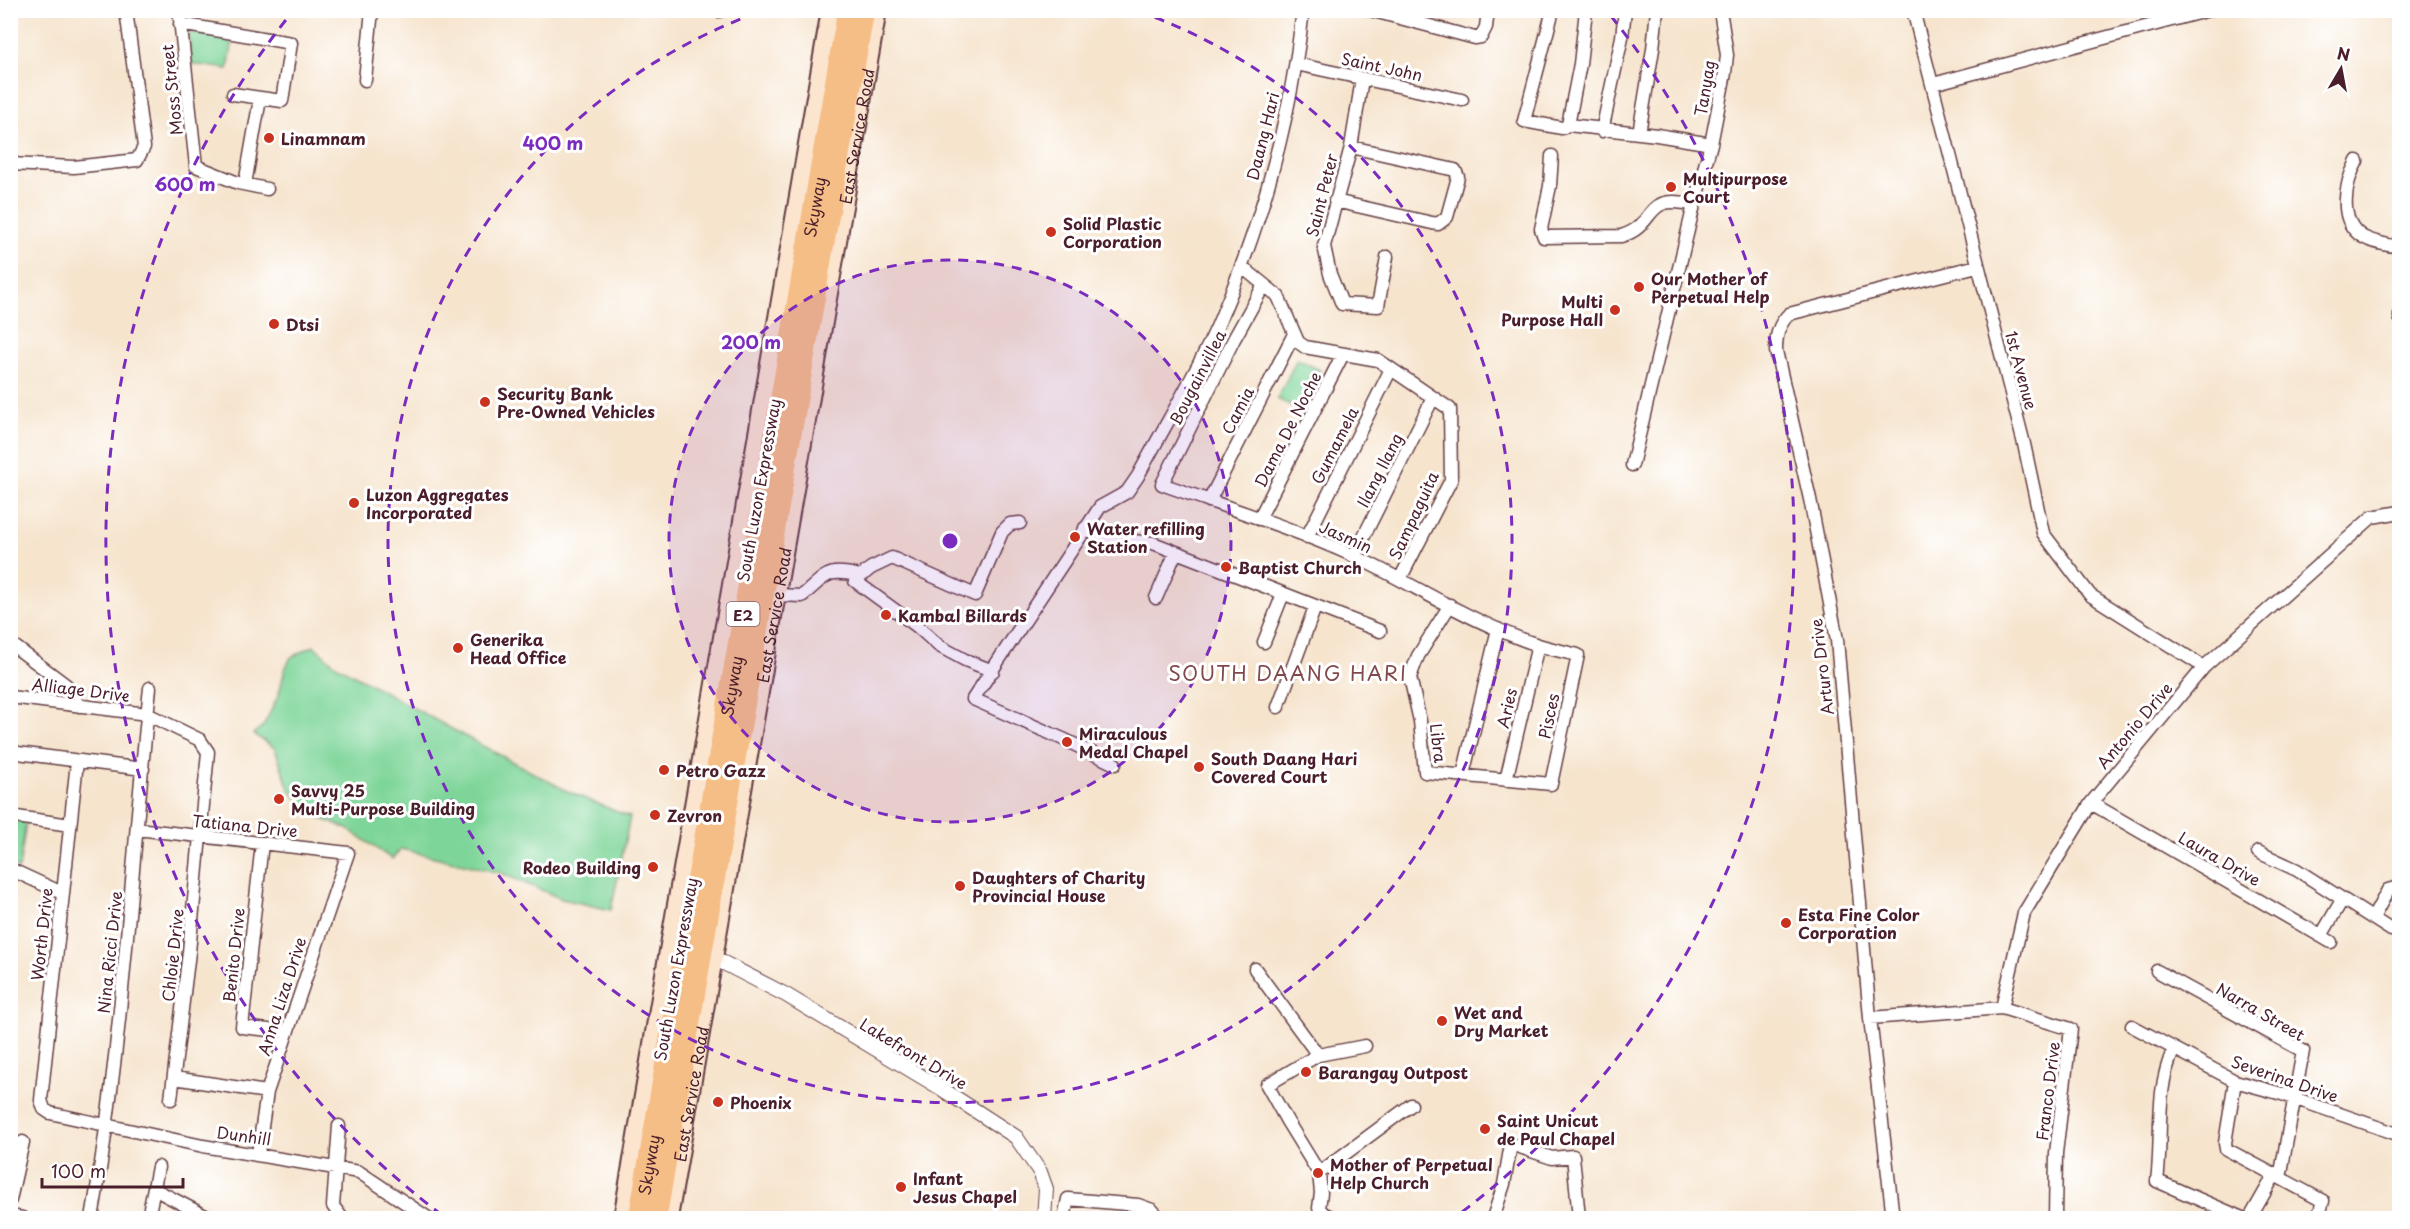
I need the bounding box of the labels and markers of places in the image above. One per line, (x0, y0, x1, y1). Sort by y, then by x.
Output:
place label: Linamnam (281, 126, 366, 150)
marker: Linamnam (262, 131, 276, 145)
place label: Multipurpose Court (1683, 166, 1788, 208)
marker: Multipurpose Court (1664, 180, 1678, 194)
place label: Solid Plastic Corporation (1063, 211, 1162, 253)
marker: Solid Plastic Corporation (1044, 225, 1058, 239)
place label: Our Mother of Perpetual Help (1651, 266, 1769, 308)
marker: Our Mother of Perpetual Help (1632, 280, 1646, 294)
place label: Multi Purpose Hall (1501, 289, 1603, 331)
marker: Multi Purpose Hall (1608, 303, 1622, 317)
place label: Dtsi (286, 312, 319, 336)
marker: Dtsi (267, 317, 281, 331)
place label: Security Bank Pre-Owned Vehicles (497, 381, 655, 423)
marker: Security Bank Pre-Owned Vehicles (478, 395, 492, 409)
place label: Luzon Aggregates Incorporated (366, 482, 509, 524)
marker: Luzon Aggregates Incorporated (347, 496, 361, 510)
place label: Water refilling Station (1087, 516, 1205, 558)
marker: Water refilling Station (1068, 530, 1082, 544)
centre of rings (940, 531, 960, 551)
place label: Baptist Church (1238, 555, 1362, 579)
marker: Baptist Church (1219, 560, 1233, 574)
place label: Kambal Billards (898, 603, 1027, 627)
marker: Kambal Billards (879, 608, 893, 622)
place label: Generika Head Office (470, 627, 567, 669)
marker: Generika Head Office (451, 641, 465, 655)
place label: Miraculous Medal Chapel (1079, 721, 1188, 763)
marker: Miraculous Medal Chapel (1060, 735, 1074, 749)
place label: South Daang Hari Covered Court (1211, 746, 1358, 788)
place label: Petro Gazz (676, 758, 766, 782)
marker: South Daang Hari Covered Court (1192, 760, 1206, 774)
marker: Petro Gazz (657, 763, 671, 777)
place label: Savvy 25 Multi-Purpose Building (291, 778, 475, 820)
marker: Savvy 25 Multi-Purpose Building (272, 792, 286, 806)
place label: Zevron (667, 803, 722, 827)
marker: Zevron (648, 808, 662, 822)
place label: Rodeo Building (523, 855, 641, 879)
marker: Rodeo Building (646, 860, 660, 874)
place label: Daughters of Charity Provincial House (972, 865, 1145, 907)
marker: Daughters of Charity Provincial House (953, 879, 967, 893)
place label: Esta Fine Color Corporation (1798, 902, 1920, 944)
marker: Esta Fine Color Corporation (1779, 916, 1793, 930)
place label: Wet and Dry Market (1454, 1000, 1549, 1042)
marker: Wet and Dry Market (1435, 1014, 1449, 1028)
place label: Barangay Outpost (1318, 1060, 1468, 1084)
marker: Barangay Outpost (1299, 1065, 1313, 1079)
place label: Phoenix (730, 1090, 792, 1114)
marker: Phoenix (711, 1095, 725, 1109)
place label: Saint Unicut de Paul Chapel (1497, 1108, 1615, 1150)
marker: Saint Unicut de Paul Chapel (1478, 1122, 1492, 1136)
place label: Mother of Perpetual Help Church (1330, 1152, 1493, 1194)
place label: Infant Jesus Chapel (913, 1166, 1017, 1208)
marker: Mother of Perpetual Help Church (1311, 1166, 1325, 1180)
marker: Infant Jesus Chapel (894, 1180, 908, 1194)

